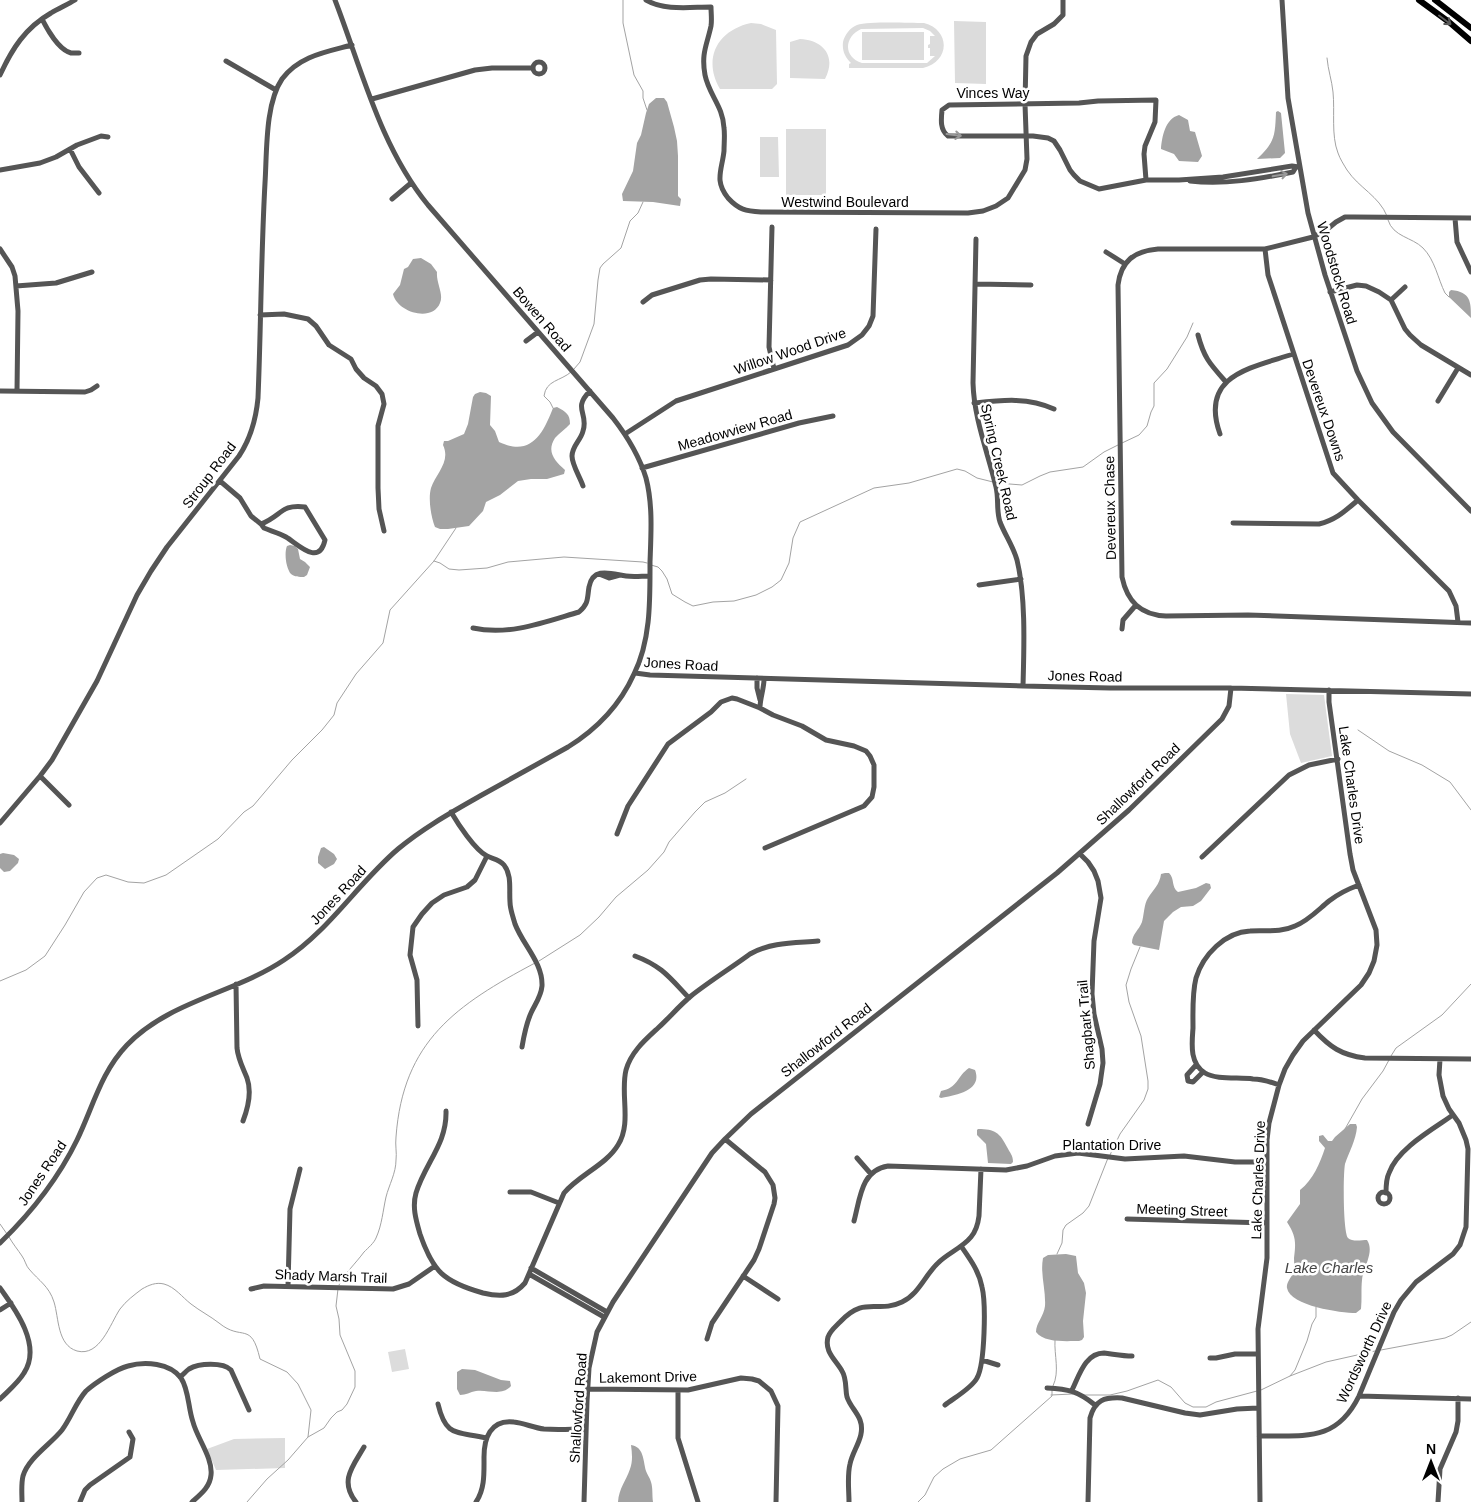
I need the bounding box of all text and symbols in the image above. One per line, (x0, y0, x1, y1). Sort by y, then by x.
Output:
one-way arrow (1438, 14, 1451, 25)
street label: Vinces Way (956, 85, 1030, 101)
one-way arrow (946, 131, 962, 140)
one-way arrow (1272, 169, 1288, 179)
street label: Westwind Boulevard (781, 194, 909, 210)
street label: Woodstock Road (1314, 220, 1360, 326)
street label: Bowen Road (510, 283, 574, 355)
street label: Willow Wood Drive (732, 324, 848, 378)
street label: Devereux Downs (1299, 357, 1349, 463)
street label: Spring Creek Road (978, 402, 1020, 522)
street label: Meadowview Road (676, 406, 794, 454)
street label: Stroup Road (179, 439, 239, 511)
street label: Devereux Chase (1101, 456, 1119, 560)
street label: Jones Road (643, 654, 719, 674)
street label: Jones Road (1048, 667, 1122, 685)
street label: Lake Charles Drive (1336, 725, 1368, 845)
street label: Shallowford Road (1093, 740, 1183, 828)
street label: Jones Road (307, 862, 369, 928)
street label: Shagbark Trail (1074, 979, 1098, 1071)
street label: Shallowford Road (778, 1000, 874, 1080)
street label: Lake Charles Drive (1248, 1120, 1268, 1240)
street label: Plantation Drive (1063, 1137, 1162, 1153)
street label: Jones Road (14, 1138, 70, 1208)
street label: Meeting Street (1136, 1200, 1228, 1220)
water label: Lake Charles (1285, 1259, 1374, 1276)
street label: Shady Marsh Trail (274, 1266, 388, 1286)
street label: Wordsworth Drive (1333, 1298, 1395, 1406)
street label: Shallowford Road (566, 1352, 590, 1464)
street label: Lakemont Drive (599, 1368, 697, 1386)
north arrow (1406, 1437, 1456, 1487)
text: N (1426, 1441, 1436, 1457)

